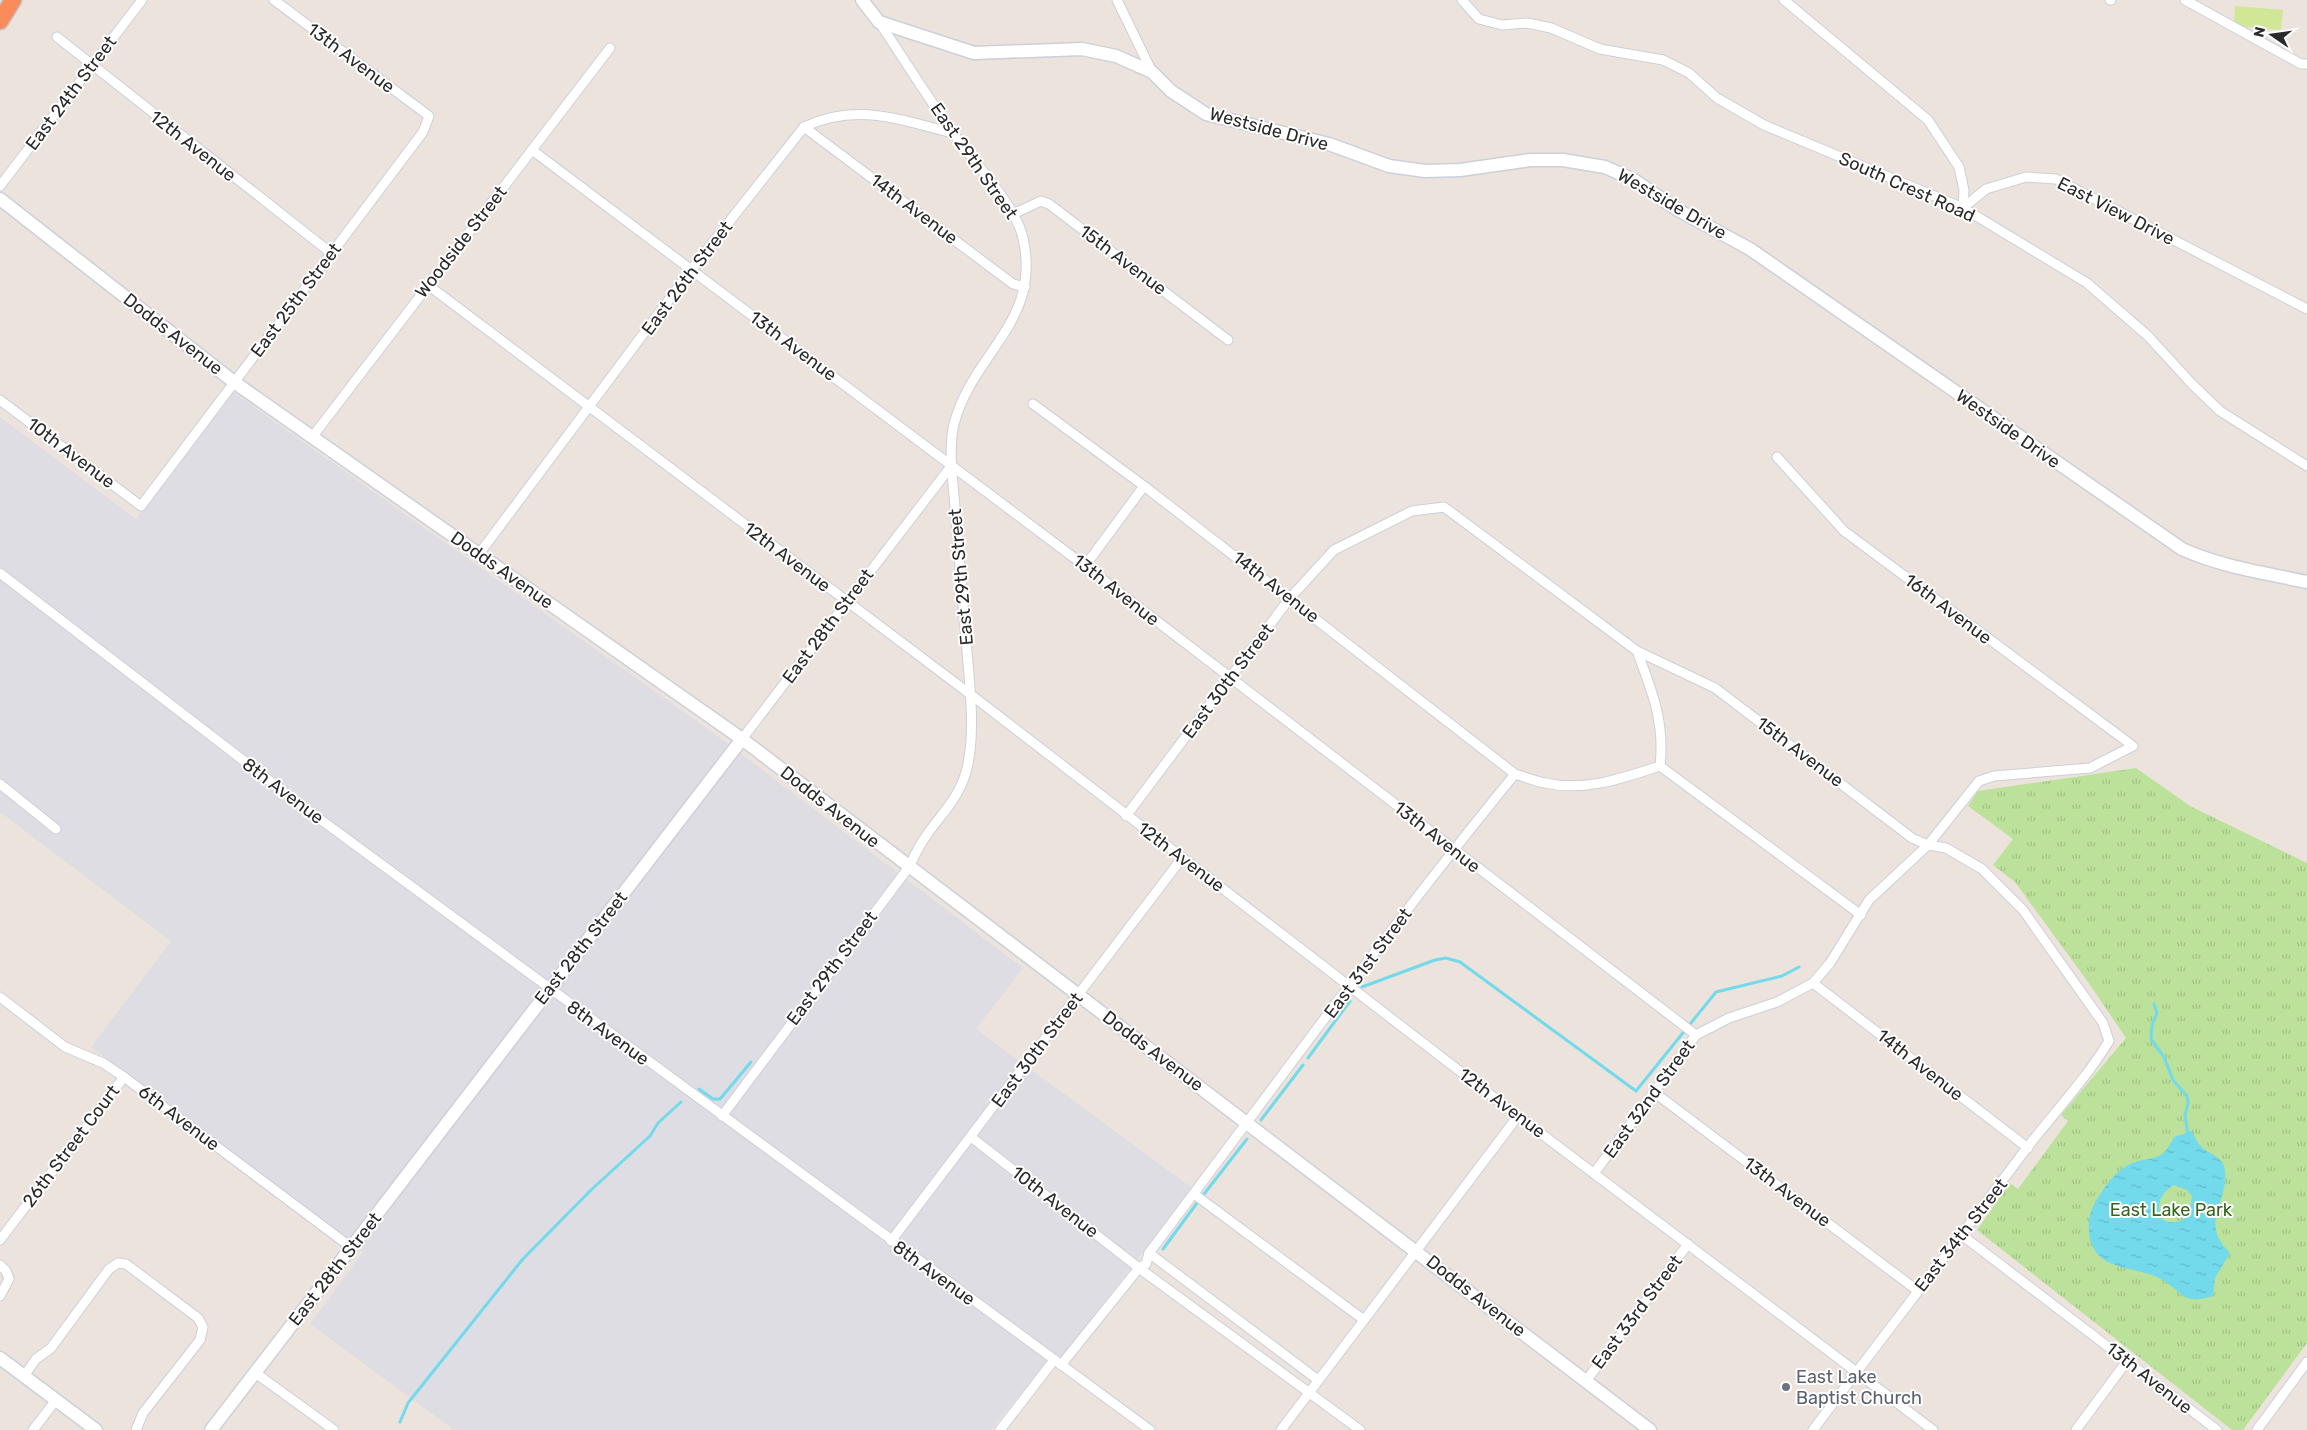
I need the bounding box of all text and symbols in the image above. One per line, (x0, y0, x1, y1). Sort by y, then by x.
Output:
north arrow (2247, 10, 2297, 60)
street label: 13th Avenue (303, 18, 399, 98)
text: N (2250, 25, 2269, 39)
street label: East 24th Street (21, 31, 121, 155)
street label: East 29th Street (926, 99, 1022, 223)
street label: Westside Drive (1207, 103, 1331, 155)
street label: 12th Avenue (146, 106, 240, 186)
street label: South Crest Road (1835, 147, 1979, 227)
street label: Westside Drive (1614, 164, 1730, 244)
street label: 14th Avenue (866, 169, 962, 249)
street label: East View Drive (2054, 172, 2178, 250)
street label: Woodside Street (410, 182, 512, 302)
street label: East 26th Street (637, 217, 737, 339)
street label: 15th Avenue (1075, 220, 1171, 300)
street label: East 25th Street (246, 239, 346, 361)
street label: Dodds Avenue (119, 288, 227, 380)
street label: 13th Avenue (745, 306, 841, 386)
street label: Westside Drive (1952, 385, 2064, 473)
street label: 10th Avenue (23, 413, 119, 493)
street label: East 29th Street (944, 508, 978, 646)
street label: 12th Avenue (739, 517, 835, 597)
street label: Dodds Avenue (446, 526, 558, 614)
street label: 14th Avenue (1228, 546, 1324, 628)
street label: 13th Avenue (1068, 549, 1164, 631)
street label: East 28th Street (778, 564, 878, 688)
street label: 16th Avenue (1900, 569, 1996, 649)
street label: East 30th Street (1178, 619, 1278, 743)
street label: 15th Avenue (1752, 712, 1848, 792)
street label: 8th Avenue (238, 753, 328, 829)
street label: Dodds Avenue (776, 761, 884, 853)
street label: 13th Avenue (1389, 796, 1485, 878)
street label: 12th Avenue (1133, 817, 1229, 897)
street label: East 28th Street (530, 887, 632, 1009)
street label: East 31st Street (1319, 904, 1417, 1022)
street label: East 29th Street (782, 907, 882, 1029)
street label: East 30th Street (987, 988, 1087, 1112)
street label: 8th Avenue (563, 996, 653, 1070)
street label: Dodds Avenue (1098, 1006, 1208, 1096)
street label: 14th Avenue (1872, 1024, 1968, 1106)
street label: East 32nd Street (1599, 1036, 1699, 1162)
street label: 12th Avenue (1454, 1063, 1550, 1143)
street label: 6th Avenue (134, 1080, 224, 1156)
street label: 26th Street Court (18, 1081, 124, 1211)
street label: 13th Avenue (1739, 1152, 1835, 1232)
street label: 10th Avenue (1007, 1161, 1103, 1243)
street label: East 34th Street (1910, 1174, 2012, 1296)
park label: East Lake Park (2110, 1199, 2233, 1221)
street label: East 28th Street (284, 1208, 386, 1330)
street label: 8th Avenue (889, 1236, 979, 1310)
street label: Dodds Avenue (1422, 1250, 1530, 1342)
street label: East 33rd Street (1587, 1251, 1687, 1373)
street label: 13th Avenue (2101, 1337, 2197, 1419)
place label: East Lake Baptist Church (1796, 1366, 1922, 1409)
marker: East Lake Baptist Church (1780, 1381, 1792, 1393)

